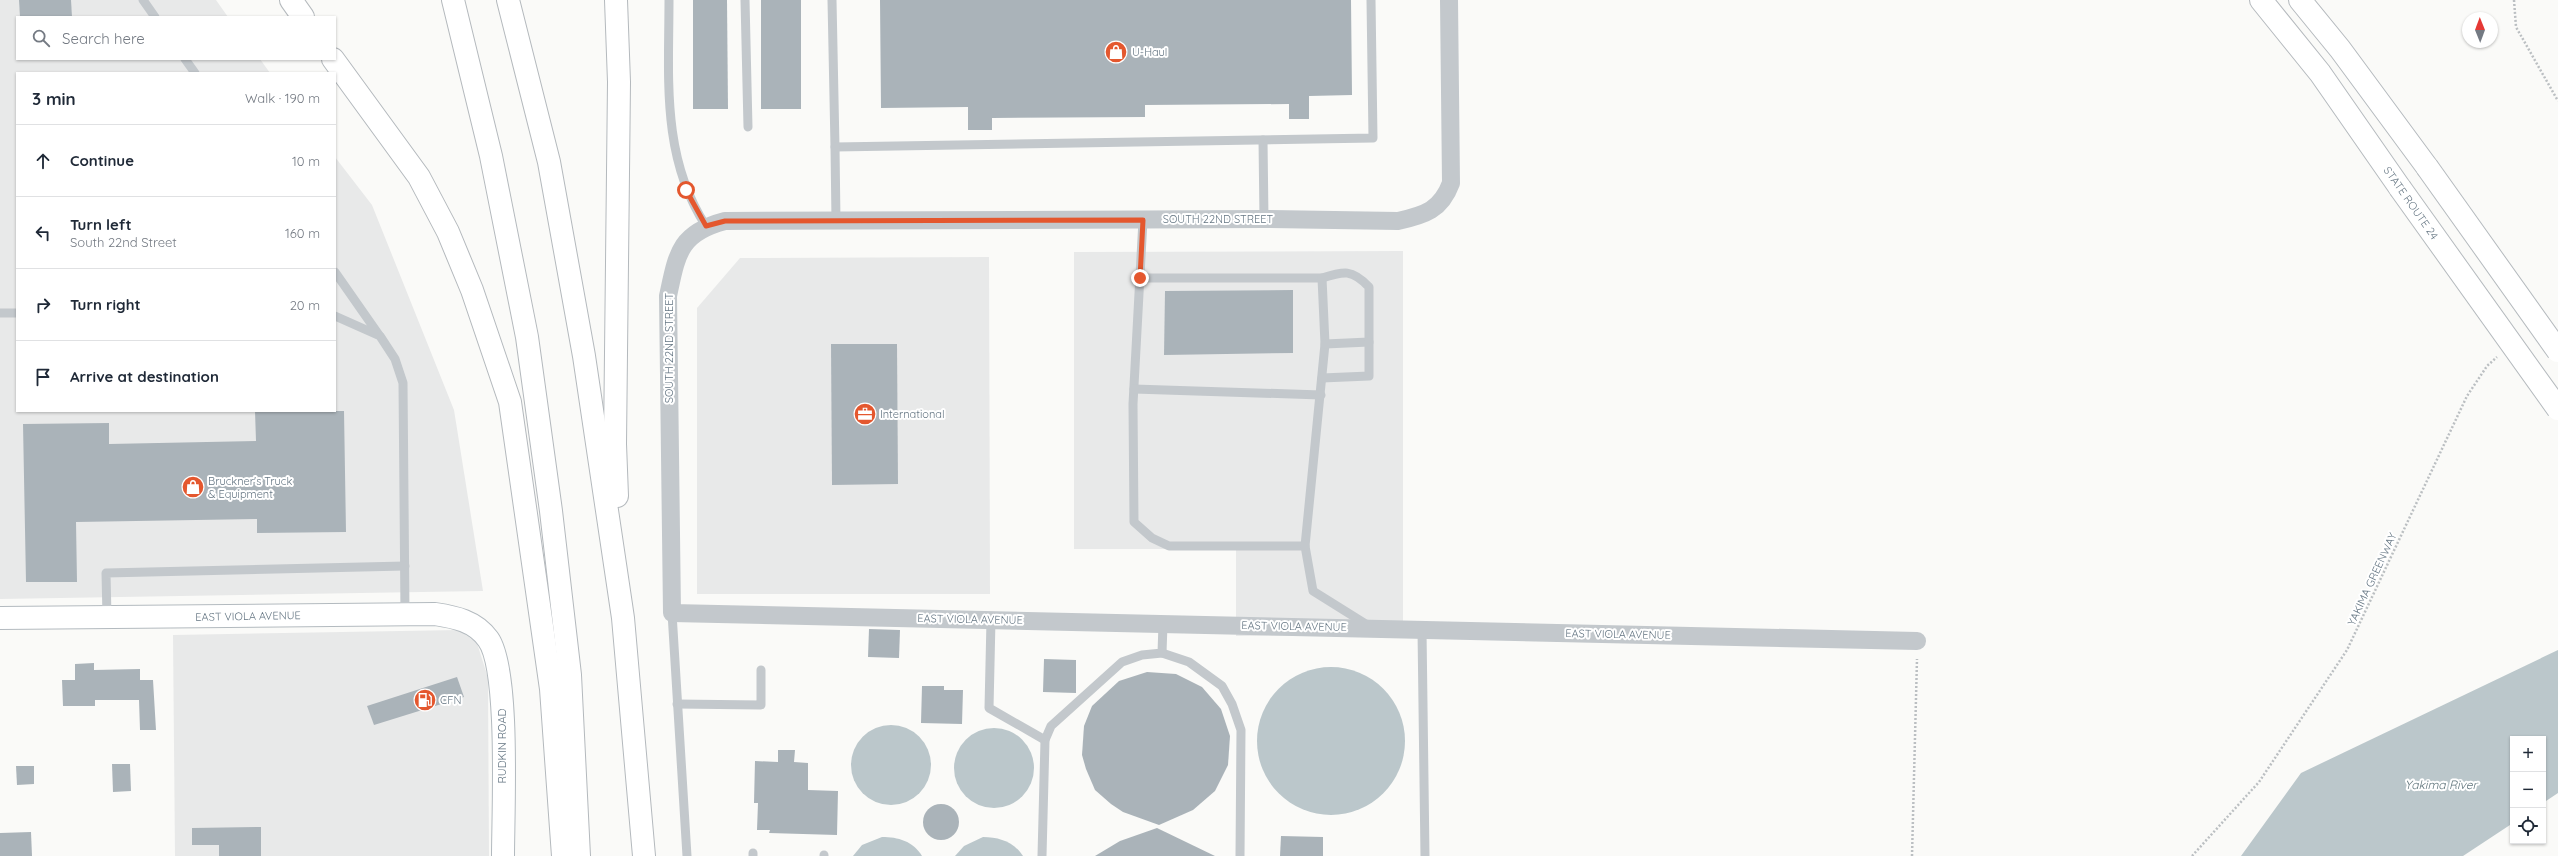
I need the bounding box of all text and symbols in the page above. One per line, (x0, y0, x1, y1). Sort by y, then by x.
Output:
north arrow (2462, 12, 2498, 48)
search box (16, 16, 336, 60)
icon: search (30, 27, 52, 49)
text: Search here (62, 29, 145, 48)
shop icon: U-Haul (1103, 39, 1129, 65)
place label: U-Haul (1132, 45, 1167, 59)
text: 3 min (32, 88, 76, 109)
text: Walk · 190 m (245, 90, 320, 106)
icon: ahead (32, 150, 54, 172)
text: Continue (70, 151, 134, 170)
text: 10 m (292, 153, 320, 169)
street label: STATE ROUTE 24 (2381, 164, 2441, 242)
route start (677, 181, 695, 199)
street label: SOUTH 22ND STREET (1163, 212, 1274, 226)
text: Turn left (70, 215, 132, 234)
icon: left (32, 222, 54, 244)
text: 160 m (285, 225, 320, 241)
text: South 22nd Street (70, 234, 177, 250)
route end (1131, 269, 1149, 287)
street label: SOUTH 22ND STREET (662, 292, 676, 403)
icon: right (32, 294, 54, 316)
text: Turn right (70, 295, 141, 314)
text: 20 m (290, 297, 320, 313)
icon: arrive (32, 366, 54, 388)
text: Arrive at destination (70, 367, 219, 386)
office icon: International (852, 401, 878, 427)
place label: International (880, 407, 945, 421)
shop icon: Bruckner's Truck & Equipment (180, 474, 206, 500)
place label: Bruckner's Truck & Equipment (208, 474, 293, 501)
street label: YAKIMA GREENWAY (2344, 530, 2400, 628)
street label: EAST VIOLA AVENUE (195, 608, 301, 624)
street label: EAST VIOLA AVENUE (917, 611, 1023, 627)
street label: EAST VIOLA AVENUE (1241, 618, 1347, 634)
street label: EAST VIOLA AVENUE (1565, 626, 1671, 642)
fuel station icon: CFN (412, 687, 438, 713)
place label: CFN (440, 693, 461, 707)
street label: RUDKIN ROAD (495, 708, 509, 783)
map controls (2510, 736, 2546, 844)
button: + (2510, 736, 2546, 772)
button: − (2510, 772, 2546, 808)
water label: Yakima River (2405, 777, 2479, 792)
button: locate (2510, 808, 2546, 844)

